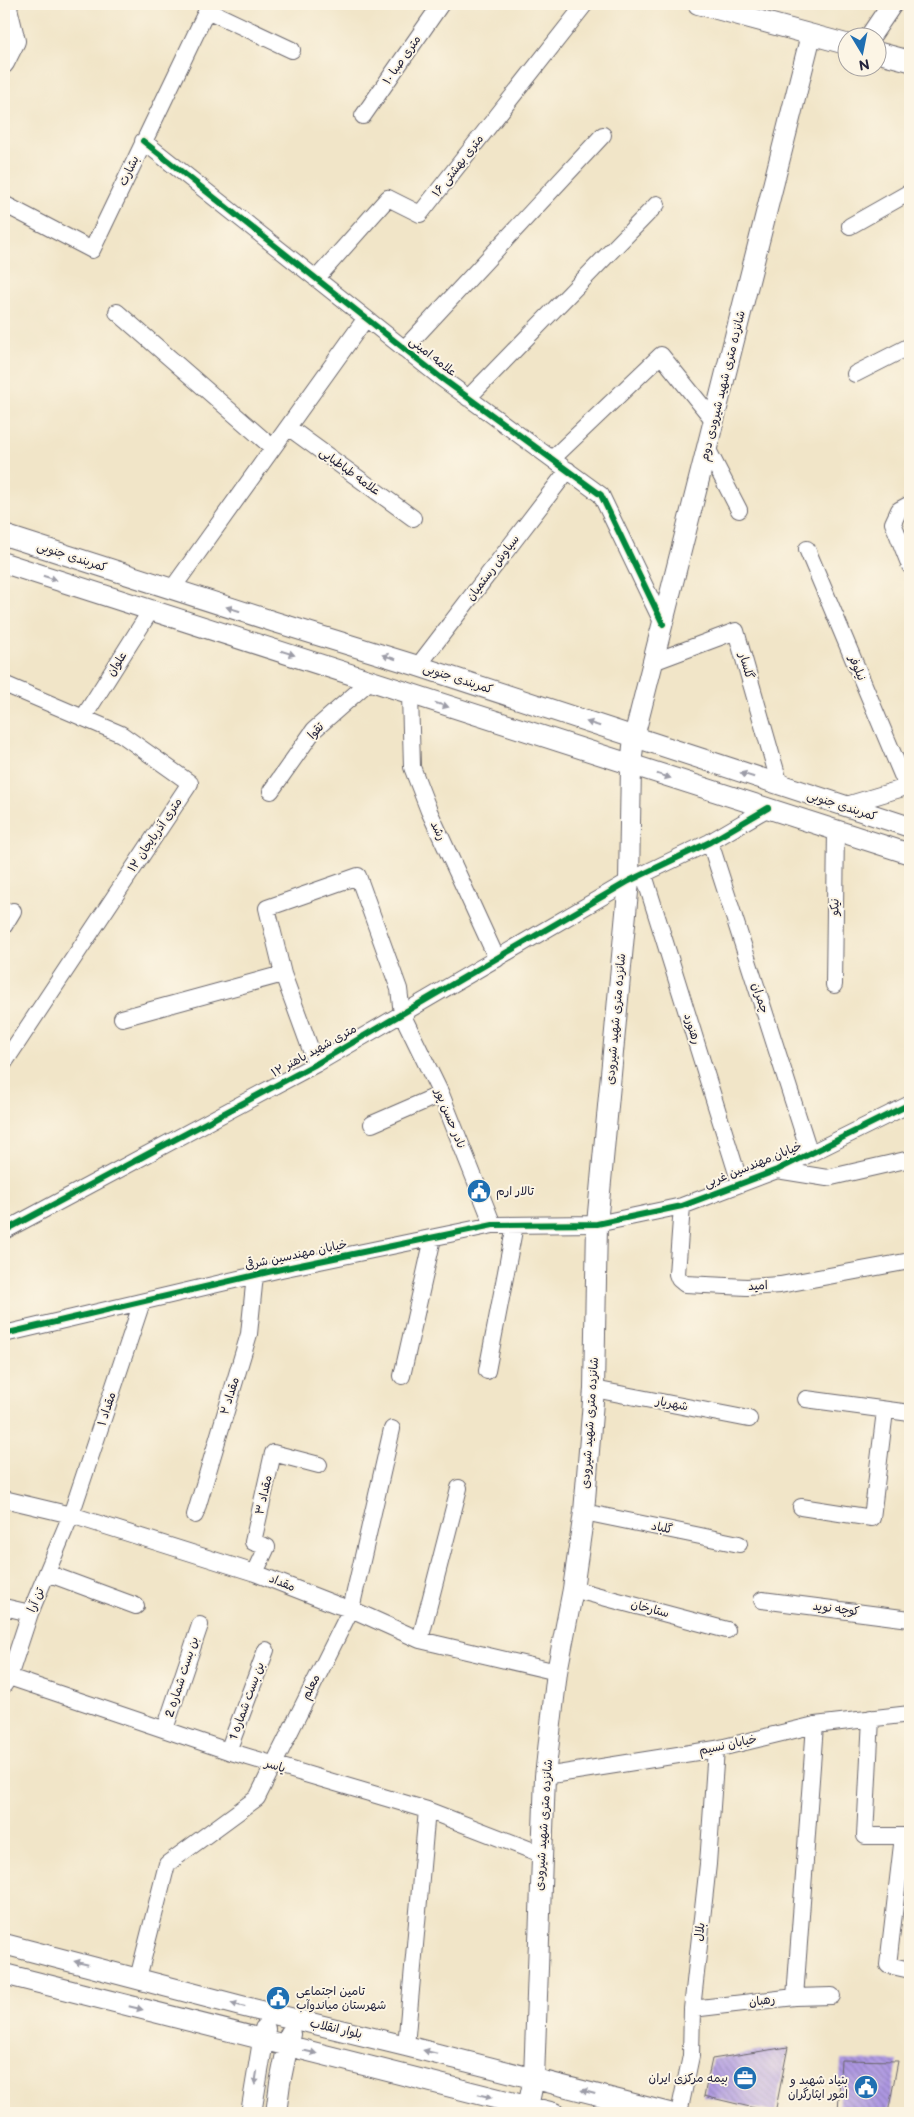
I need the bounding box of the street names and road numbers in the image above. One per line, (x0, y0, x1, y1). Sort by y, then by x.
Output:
street label: ۱۰ متری صبا (380, 33, 424, 87)
street label: ۱۶ متری بهشتی (429, 132, 487, 200)
street label: بشارت (115, 153, 143, 189)
street label: شانزده متری شهید شیرودی دوم (697, 309, 750, 463)
street label: علامه امینی (406, 334, 460, 380)
street label: علامه طباطبایی (316, 445, 384, 499)
street label: سیاوش رستمیان (463, 532, 523, 604)
street label: کمربندی جنوبی (35, 539, 109, 575)
street label: علوان (104, 649, 130, 679)
street label: گلسار (735, 650, 757, 681)
street label: نیلوفر (845, 652, 869, 683)
street label: کمربندی جنوبی (421, 661, 495, 697)
street label: تقوا (305, 719, 328, 742)
street label: کمربندی جنوبی (805, 788, 879, 824)
street label: ۱۲ متری آذربایجان (125, 795, 185, 875)
street label: رشد (427, 819, 449, 843)
street label: نیکو (827, 898, 843, 917)
street label: شانزده متری شهید شیرودی (603, 953, 629, 1085)
street label: چمران (748, 981, 772, 1015)
street label: رهنورد (680, 1012, 704, 1047)
street label: ۱۲ متری شهید باهنر (269, 1021, 359, 1081)
street label: نادر حسن پور (431, 1086, 469, 1152)
street label: خیابان مهندسین غربی (702, 1138, 804, 1192)
street label: خیابان مهندسین شرقی (243, 1237, 349, 1273)
street label: امید (748, 1278, 768, 1294)
street label: شانزده متری شهید شیرودی (578, 1357, 602, 1489)
street label: مقداد ۲ (217, 1375, 243, 1417)
street label: مقداد ۱ (95, 1390, 119, 1428)
street label: شهریار (654, 1393, 689, 1414)
street label: مقداد ۳ (252, 1474, 276, 1516)
street label: گلباد (650, 1518, 674, 1538)
street label: مقداد (267, 1571, 297, 1595)
street label: تن آرا (24, 1585, 48, 1615)
street label: ستارخان (629, 1597, 671, 1621)
street label: کوچه نوید (812, 1599, 860, 1619)
street label: بن بست شماره 2 (162, 1635, 202, 1719)
street label: بن بست شماره 1 (226, 1660, 268, 1742)
street label: معلم (298, 1672, 325, 1703)
street label: خیابان نسیم (698, 1732, 759, 1759)
street label: یاسر (262, 1755, 287, 1776)
street label: شانزده متری شهید شیرودی (532, 1759, 556, 1891)
street label: بلال (691, 1922, 709, 1942)
street label: رهبان (748, 1992, 776, 2010)
street label: بلوار انقلاب (308, 2016, 364, 2042)

